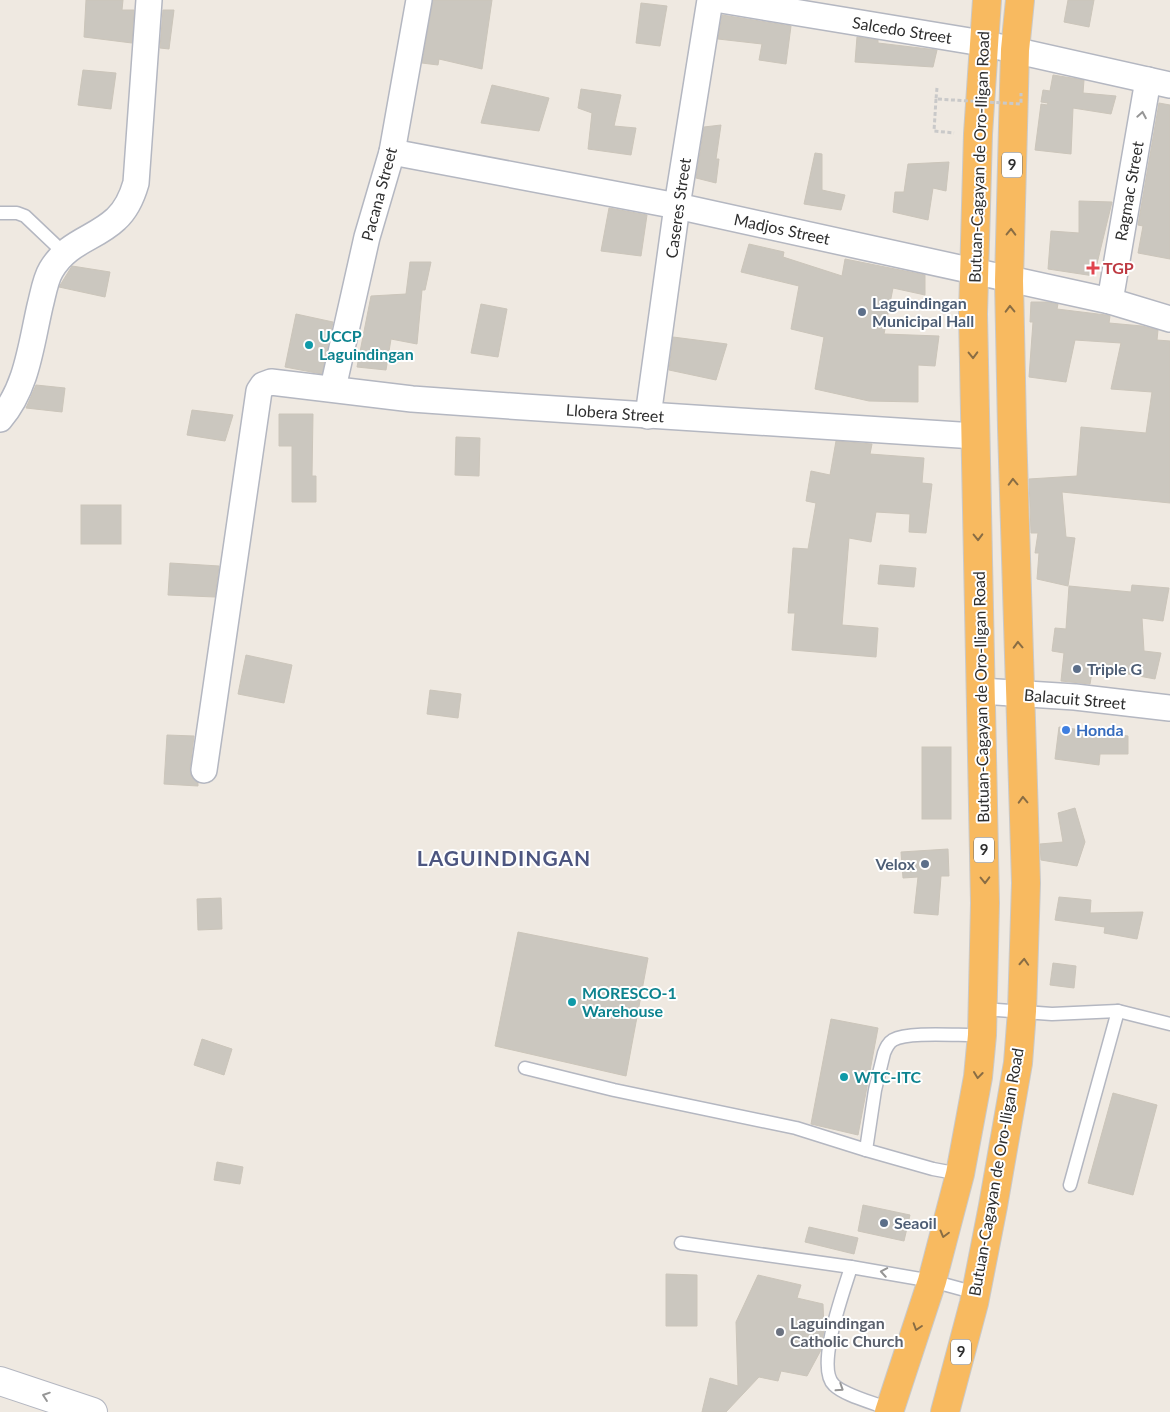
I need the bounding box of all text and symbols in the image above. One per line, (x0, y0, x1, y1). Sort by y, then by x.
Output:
street label: Salcedo Street (851, 12, 953, 47)
street label: Butuan-Cagayan de Oro-Iligan Road (965, 31, 992, 283)
one-way arrow (1136, 111, 1146, 119)
street label: Ragmac Street (1110, 139, 1147, 242)
street label: Pacana Street (357, 145, 400, 243)
road number: 9 (1002, 152, 1022, 178)
street label: Caseres Street (661, 156, 694, 259)
street label: Madjos Street (732, 209, 832, 248)
one-way arrow (1005, 228, 1016, 236)
place label: TGP (1103, 258, 1134, 277)
marker: TGP (1087, 262, 1099, 274)
place label: Laguindingan Municipal Hall (872, 293, 974, 330)
one-way arrow (1005, 305, 1015, 312)
marker: Laguindingan Municipal Hall (856, 306, 868, 318)
place label: UCCP Laguindingan (319, 326, 414, 363)
marker: UCCP Laguindingan (303, 339, 315, 351)
one-way arrow (968, 351, 979, 359)
street label: Llobera Street (565, 400, 665, 425)
one-way arrow (1008, 478, 1019, 486)
one-way arrow (972, 533, 983, 541)
street label: Butuan-Cagayan de Oro-Iligan Road (969, 571, 992, 823)
one-way arrow (1013, 641, 1024, 649)
place label: Triple G (1087, 659, 1142, 678)
marker: Triple G (1071, 663, 1083, 675)
street label: Balacuit Street (1023, 685, 1127, 712)
place label: Honda (1076, 720, 1124, 739)
marker: Honda (1060, 724, 1072, 736)
one-way arrow (1018, 795, 1029, 803)
road number: 9 (974, 838, 994, 862)
district label: LAGUINDINGAN (417, 845, 591, 870)
place label: Velox (874, 854, 916, 873)
marker: Velox (919, 858, 931, 870)
one-way arrow (979, 876, 990, 884)
one-way arrow (1018, 958, 1029, 966)
place label: MORESCO-1 Warehouse (582, 983, 677, 1020)
marker: MORESCO-1 Warehouse (566, 996, 578, 1008)
street label: Butuan-Cagayan de Oro-Iligan Road (964, 1046, 1027, 1298)
place label: WTC-ITC (854, 1067, 922, 1086)
marker: WTC-ITC (838, 1071, 850, 1083)
one-way arrow (973, 1072, 984, 1080)
place label: Seaoil (894, 1213, 937, 1232)
marker: Seaoil (878, 1217, 890, 1229)
one-way arrow (940, 1230, 950, 1238)
one-way arrow (879, 1268, 888, 1278)
place label: Laguindingan Catholic Church (790, 1313, 904, 1350)
one-way arrow (913, 1323, 923, 1331)
marker: Laguindingan Catholic Church (774, 1326, 786, 1338)
road number: 9 (951, 1340, 971, 1364)
one-way arrow (834, 1381, 843, 1391)
one-way arrow (43, 1392, 51, 1402)

